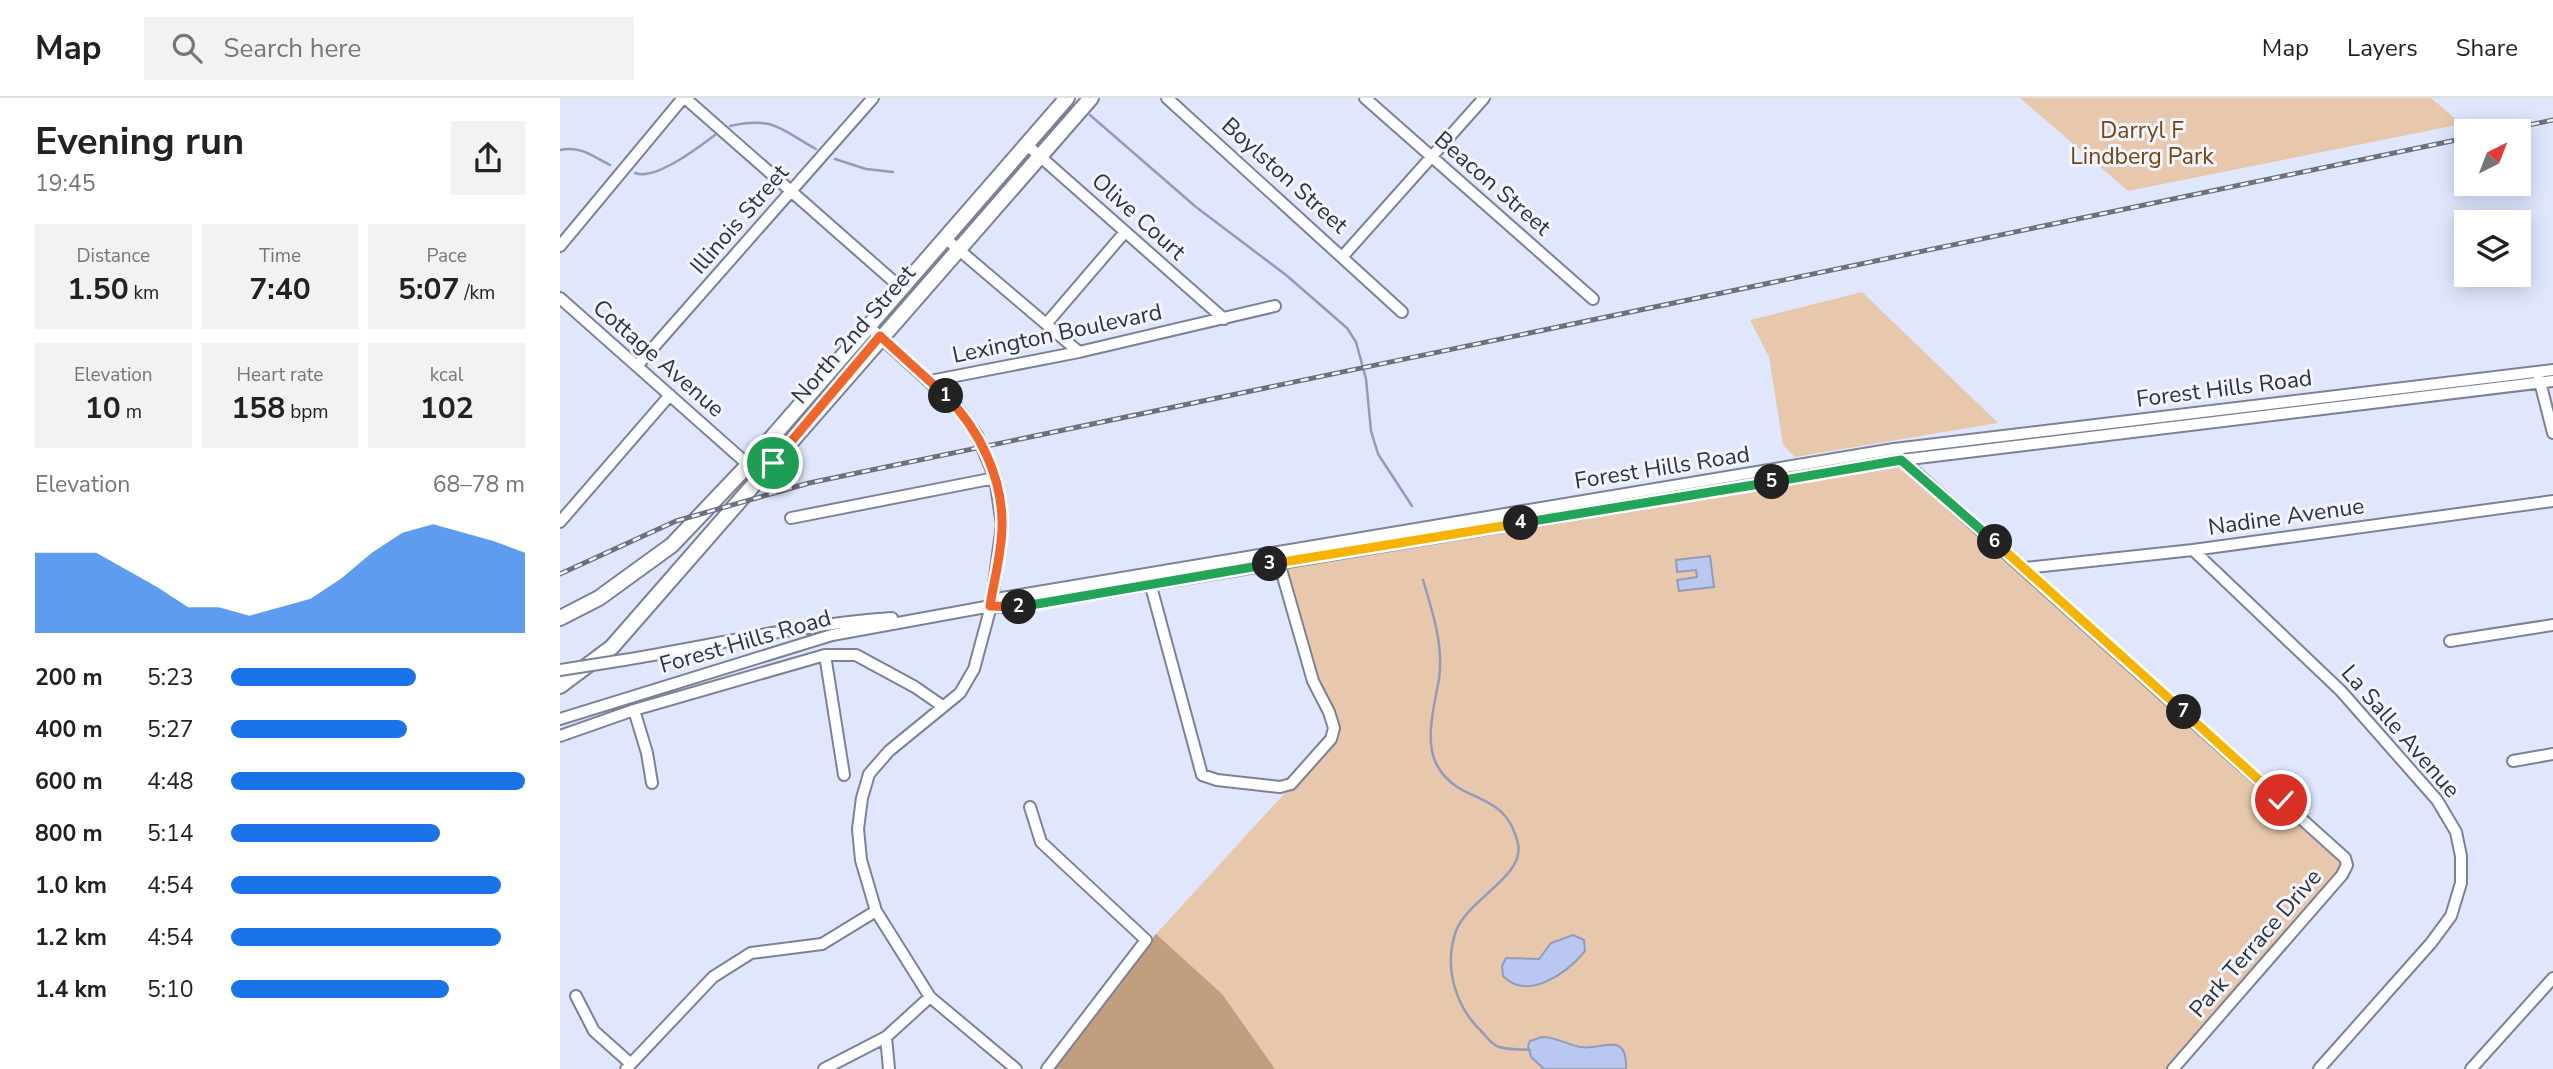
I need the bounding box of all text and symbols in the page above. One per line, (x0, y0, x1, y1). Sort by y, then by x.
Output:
search box (144, 17, 634, 80)
text: Map (35, 26, 102, 71)
icon: search (168, 29, 206, 67)
text: Search here (224, 31, 361, 66)
text: Map (2262, 32, 2309, 64)
text: Layers (2347, 32, 2418, 64)
text: Share (2456, 32, 2518, 64)
street label: Boylston Street (1215, 110, 1355, 241)
park label: Darryl F Lindberg Park (2070, 115, 2214, 172)
text: Evening run (35, 116, 244, 167)
north arrow (2454, 119, 2530, 196)
map controls (2454, 119, 2531, 287)
button: share (451, 121, 525, 195)
street label: Beacon Street (1428, 124, 1558, 243)
street label: Illinois Street (683, 157, 796, 281)
street label: Olive Court (1085, 166, 1193, 268)
text: 19:45 (35, 168, 95, 199)
button: layers (2454, 210, 2531, 287)
text: Distance (76, 243, 150, 269)
text: Time (259, 243, 301, 269)
text: Pace (426, 243, 467, 269)
street label: North 2nd Street (784, 258, 923, 410)
text: 1.50 (67, 269, 129, 310)
text: 7:40 (249, 269, 311, 310)
text: 5:07 (398, 269, 459, 310)
text: km (129, 280, 159, 306)
text: /km (459, 280, 495, 306)
street label: Cottage Avenue (586, 292, 731, 424)
street label: Lexington Boulevard (949, 296, 1165, 371)
text: Elevation (74, 362, 153, 388)
text: Heart rate (237, 362, 323, 388)
text: kcal (430, 362, 464, 388)
street label: Forest Hills Road (2134, 362, 2314, 415)
pin: 1 (928, 378, 964, 414)
text: 1 (940, 382, 951, 408)
text: 10 (85, 388, 121, 429)
text: 158 (231, 388, 285, 429)
text: 102 (420, 388, 474, 429)
text: m (121, 399, 142, 425)
text: bpm (285, 399, 329, 425)
pin (743, 433, 803, 493)
street label: Forest Hills Road (1572, 438, 1752, 497)
icon: arrive (754, 444, 792, 482)
pin: 5 (1754, 464, 1790, 500)
text: 5 (1766, 468, 1777, 494)
text: Elevation (35, 469, 130, 500)
text: 68–78 m (433, 469, 525, 500)
street label: Nadine Avenue (2206, 490, 2366, 543)
pin: 4 (1504, 506, 1538, 540)
text: 4 (1515, 509, 1526, 535)
pin: 6 (1978, 524, 2012, 560)
text: 6 (1989, 528, 2000, 554)
pin: 3 (1252, 546, 1288, 582)
text: 3 (1264, 550, 1275, 576)
pin: 2 (1002, 589, 1036, 624)
text: 2 (1013, 593, 1024, 619)
street label: Forest Hills Road (656, 602, 834, 681)
street label: La Salle Avenue (2334, 658, 2467, 804)
text: 200 m (35, 662, 103, 693)
text: 5:23 (147, 662, 194, 693)
pin: 7 (2166, 694, 2202, 730)
text: 7 (2178, 698, 2189, 724)
text: 400 m (35, 714, 103, 745)
text: 5:27 (147, 714, 194, 745)
text: 600 m (35, 766, 103, 797)
text: 4:48 (147, 766, 194, 797)
pin (2251, 770, 2311, 830)
icon: check (2262, 781, 2300, 819)
text: 800 m (35, 818, 103, 849)
text: 5:14 (147, 818, 194, 849)
street label: Park Terrace Drive (2182, 862, 2329, 1024)
text: 1.0 km (35, 870, 107, 901)
text: 4:54 (147, 870, 194, 901)
text: 1.2 km (35, 922, 107, 953)
text: 4:54 (147, 922, 194, 953)
text: 1.4 km (35, 974, 107, 1005)
text: 5:10 (147, 974, 194, 1005)

